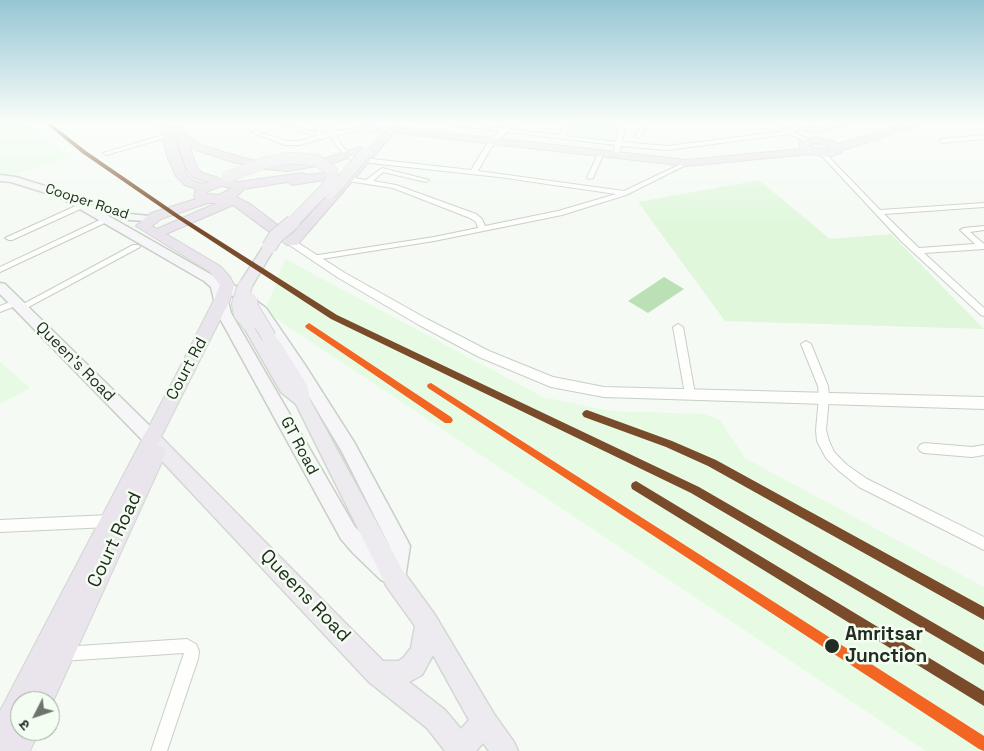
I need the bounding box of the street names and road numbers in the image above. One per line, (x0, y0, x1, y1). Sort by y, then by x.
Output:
street label: Cooper Road (43, 181, 131, 223)
street label: Queen's Road (31, 318, 119, 406)
street label: Court Rd (163, 335, 211, 403)
street label: GT Road (276, 414, 322, 478)
street label: Court Road (83, 489, 147, 591)
street label: Queens Road (255, 545, 355, 647)

